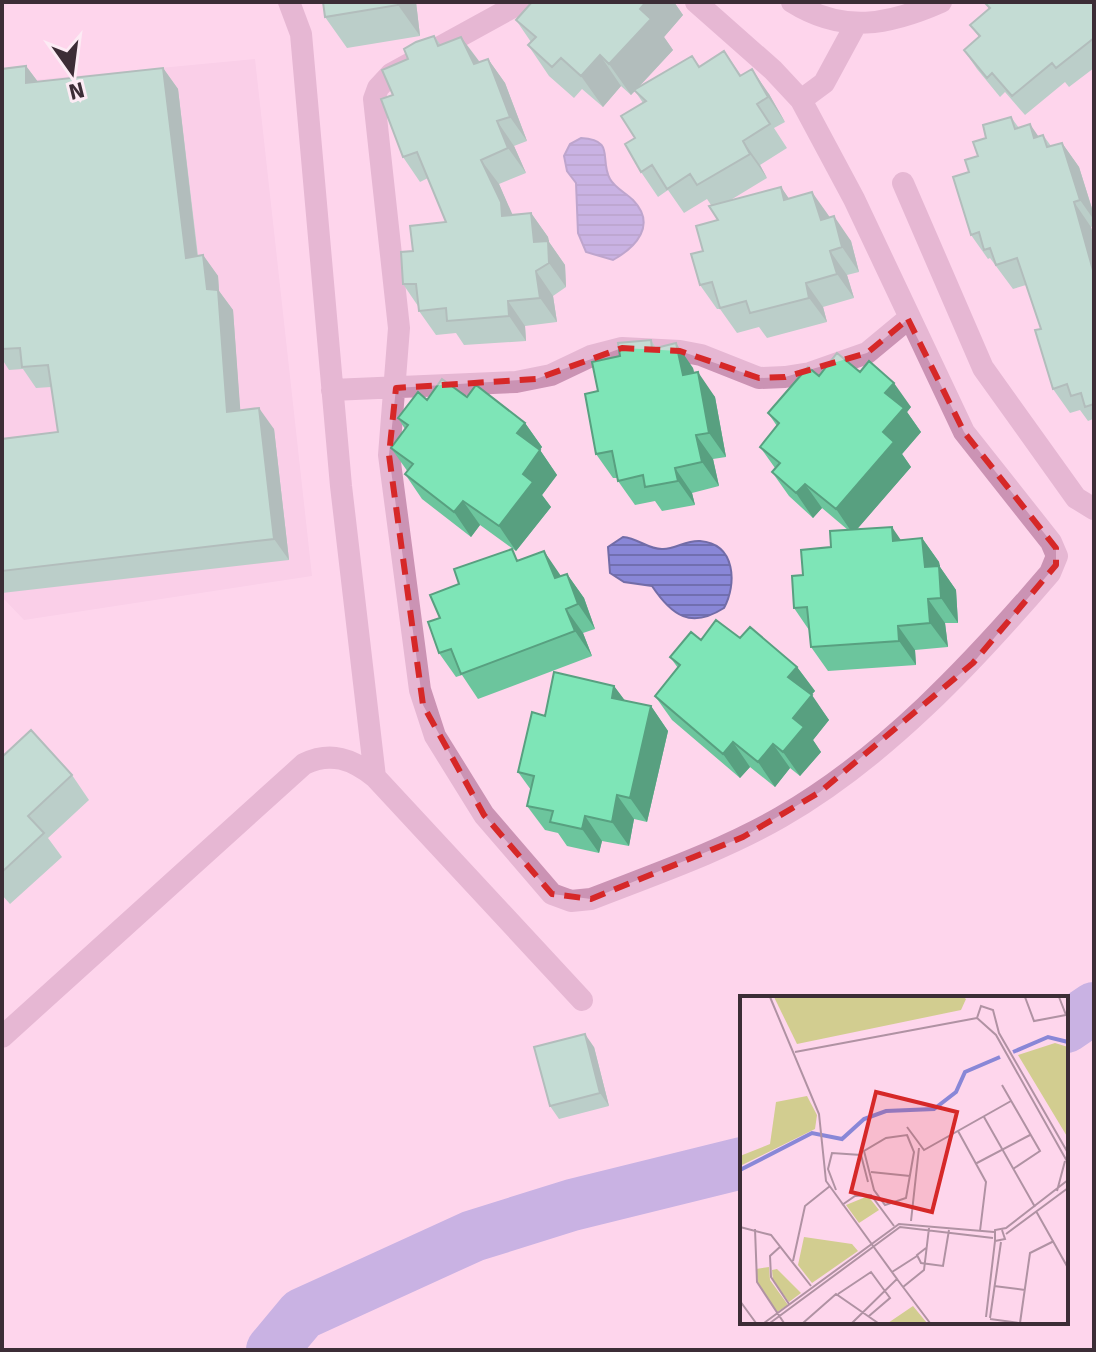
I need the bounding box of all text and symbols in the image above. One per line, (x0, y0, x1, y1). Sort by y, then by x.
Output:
north arrow (32, 32, 112, 112)
text: N (66, 76, 87, 106)
inset map (740, 996, 1068, 1324)

